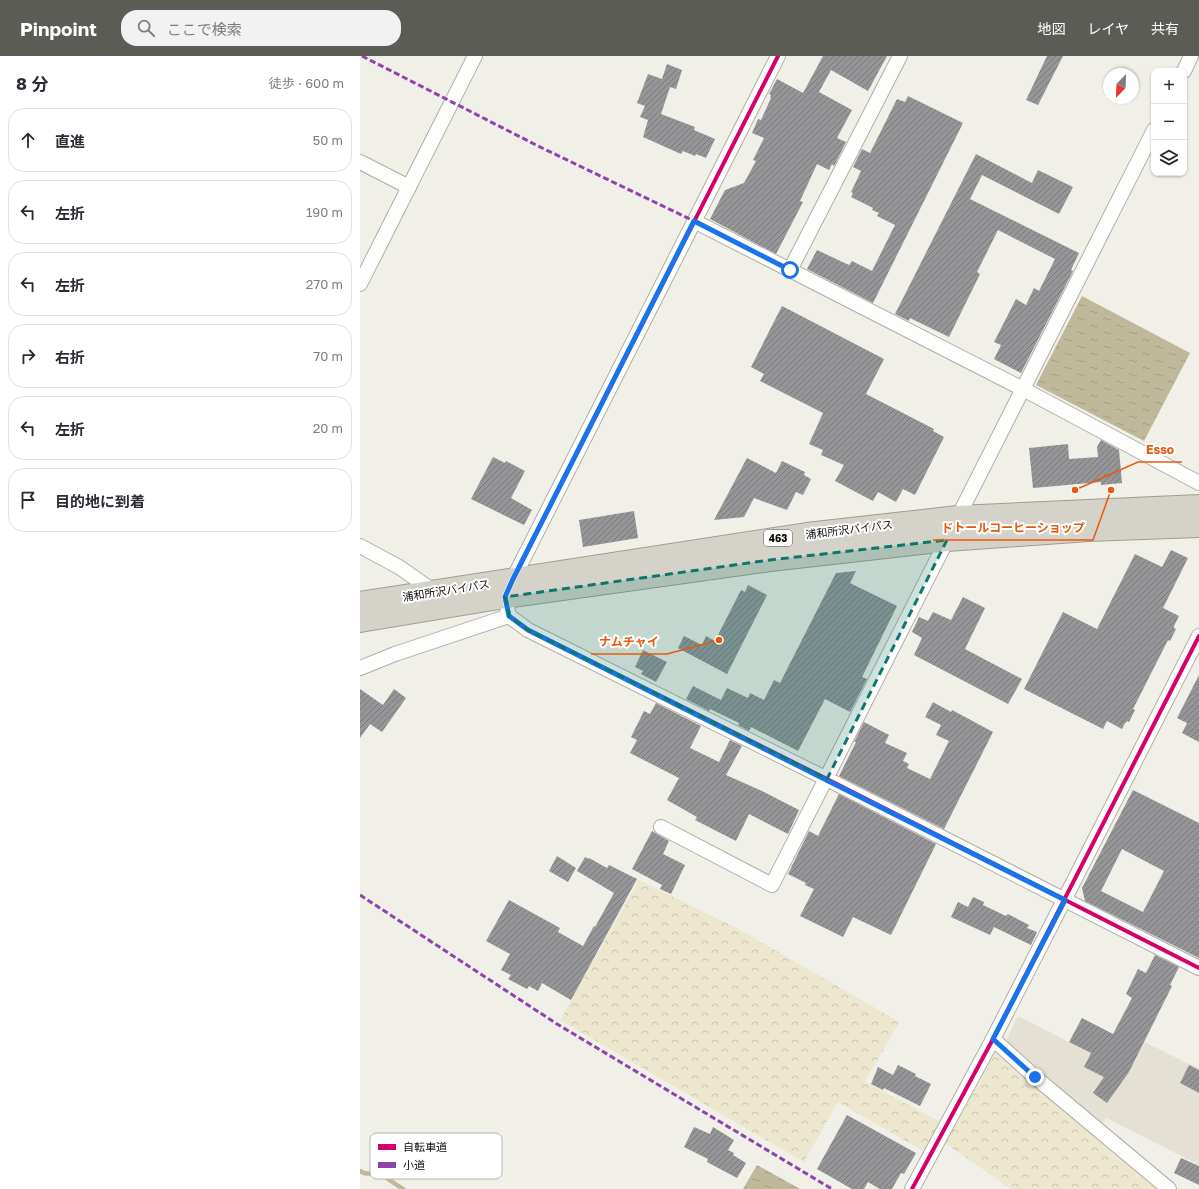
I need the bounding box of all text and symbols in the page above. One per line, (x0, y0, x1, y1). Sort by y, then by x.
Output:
search box (121, 10, 401, 46)
text: Pinpoint (20, 17, 97, 40)
icon: search (135, 17, 157, 39)
text: ここで検索 (167, 20, 242, 38)
text: 地図 (1037, 20, 1065, 37)
text: レイヤ (1087, 20, 1129, 37)
text: 共有 (1151, 20, 1179, 37)
north arrow (1103, 68, 1139, 104)
map controls (1151, 68, 1187, 176)
button: + (1151, 68, 1187, 104)
text: 8 分 (16, 73, 48, 94)
text: 徒歩 · 600 m (269, 75, 344, 91)
button: − (1151, 104, 1187, 140)
icon: ahead (17, 129, 39, 151)
text: 直進 (55, 132, 85, 150)
text: 50 m (313, 132, 343, 148)
button: layers (1151, 140, 1187, 176)
icon: left (17, 201, 39, 223)
text: 左折 (55, 204, 85, 222)
text: 190 m (306, 204, 343, 220)
route start (781, 261, 799, 279)
icon: left (17, 273, 39, 295)
text: 左折 (55, 276, 85, 294)
text: 270 m (306, 276, 343, 292)
icon: right (17, 345, 39, 367)
text: 右折 (55, 348, 85, 366)
text: 70 m (313, 348, 343, 364)
icon: left (17, 417, 39, 439)
text: 左折 (55, 420, 85, 438)
text: 20 m (313, 420, 343, 436)
callout: Esso (1138, 438, 1182, 462)
text: Esso (1146, 442, 1174, 457)
icon: arrive (17, 489, 39, 511)
text: 目的地に到着 (55, 492, 145, 510)
callout: ドトールコーヒーショップ (933, 516, 1093, 540)
street label: 浦和所沢バイパス (805, 517, 893, 541)
text: ドトールコーヒーショップ (941, 520, 1085, 535)
road number: 463 (764, 530, 792, 546)
street label: 浦和所沢バイパス (402, 577, 490, 603)
callout: ナムチャイ (591, 630, 667, 654)
text: ナムチャイ (599, 634, 659, 649)
route end (1026, 1068, 1044, 1086)
legend (370, 1133, 502, 1179)
text: 自転車道 (403, 1140, 447, 1153)
text: 小道 (403, 1158, 425, 1171)

